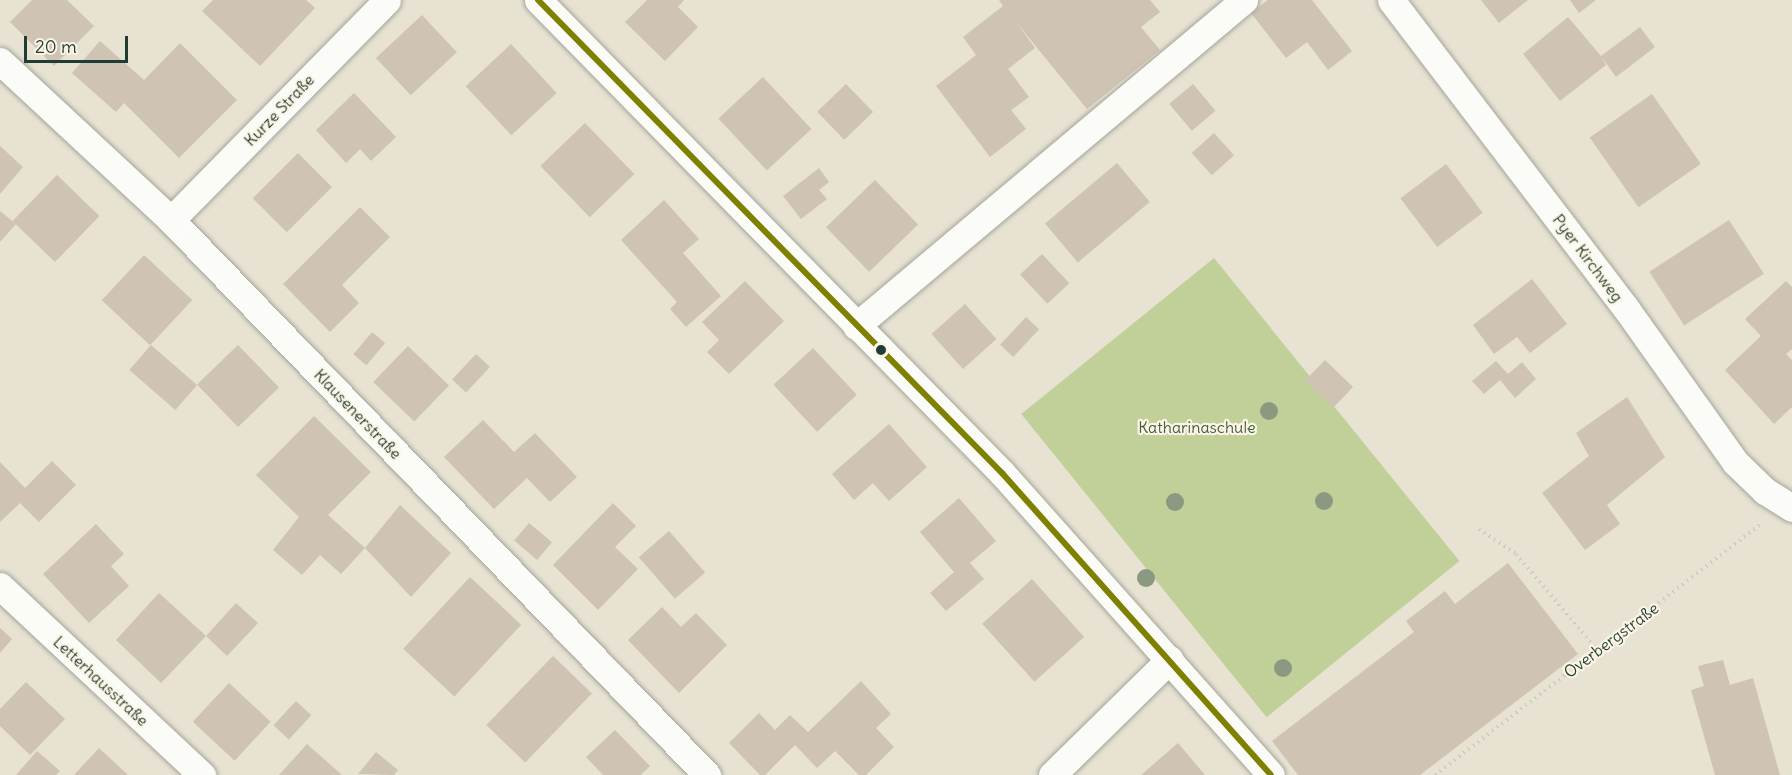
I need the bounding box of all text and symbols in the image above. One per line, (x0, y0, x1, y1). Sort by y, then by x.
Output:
scale bar (27, 24, 130, 62)
text: 20 m (35, 35, 77, 58)
street label: Kurze Straße (240, 70, 318, 150)
street label: Pyer Kirchweg (1549, 210, 1627, 306)
unlabelled marker (875, 344, 887, 356)
street label: Klausenerstraße (310, 365, 406, 463)
park label: Katharinaschule (1138, 417, 1256, 437)
street label: Overbergstraße (1560, 598, 1662, 682)
street label: Letterhausstraße (49, 632, 153, 730)

